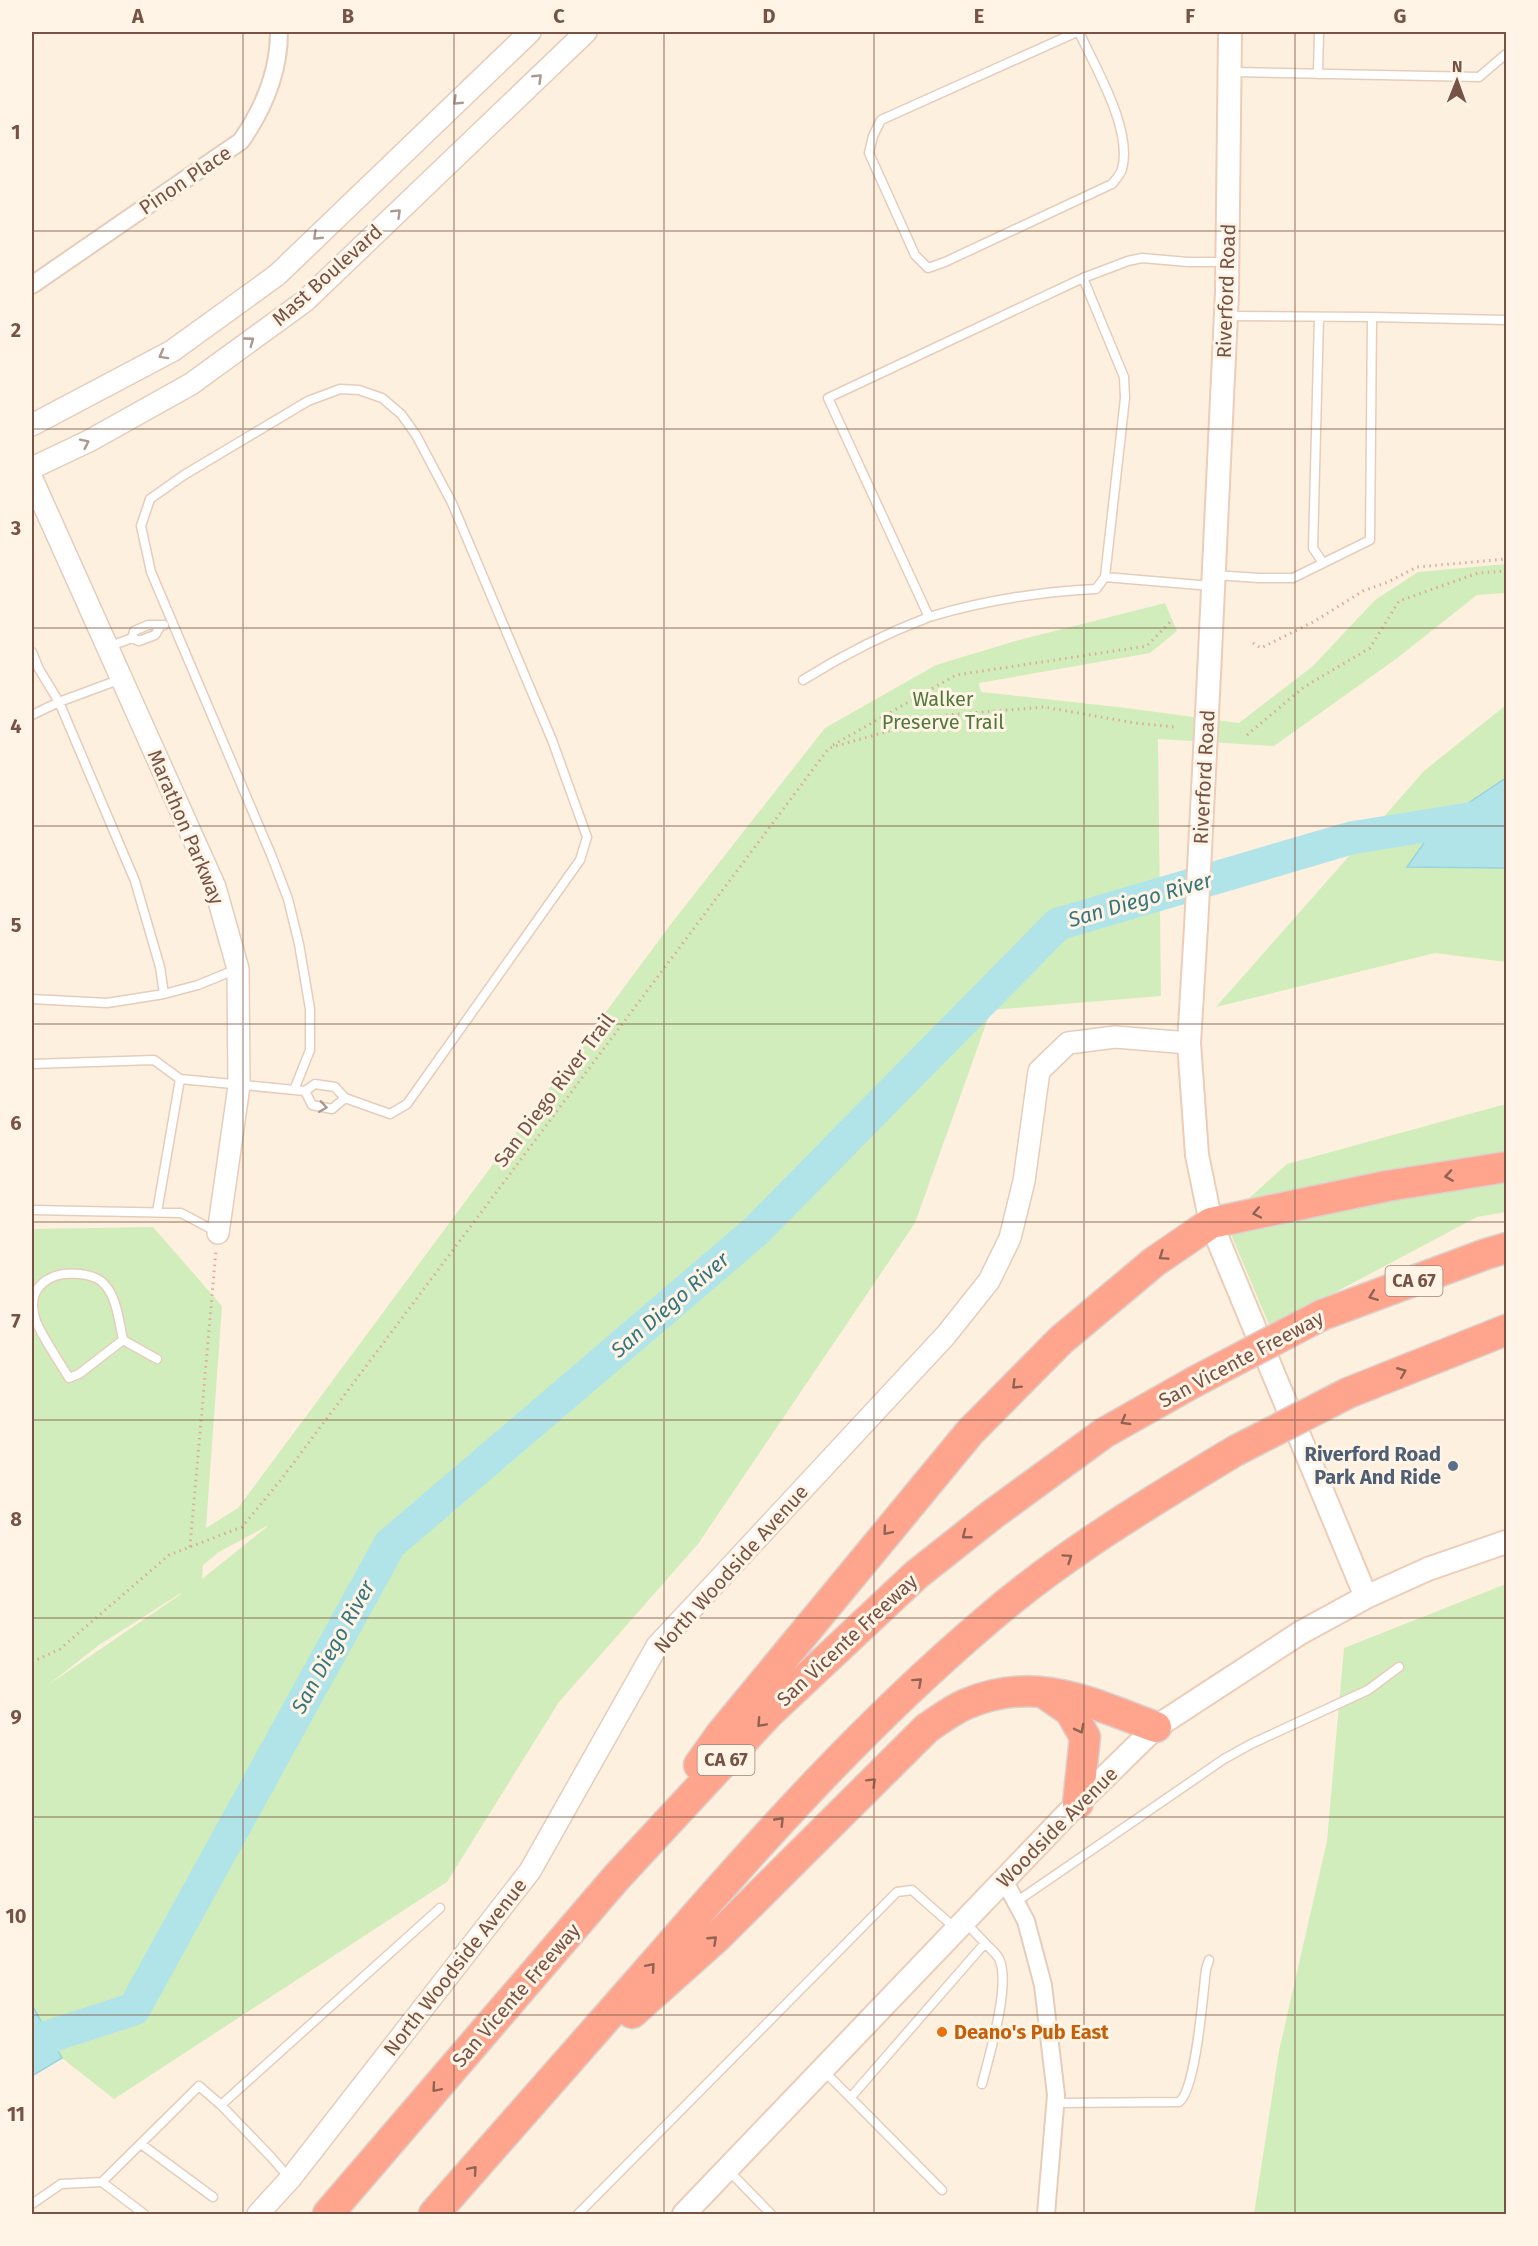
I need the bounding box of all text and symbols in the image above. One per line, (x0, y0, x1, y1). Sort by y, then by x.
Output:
text: A (131, 4, 145, 28)
text: B (342, 4, 354, 28)
text: C (553, 4, 565, 28)
text: D (762, 4, 776, 28)
text: E (974, 4, 984, 28)
text: F (1185, 4, 1195, 28)
text: G (1394, 4, 1406, 28)
north arrow (1427, 51, 1487, 111)
text: N (1452, 57, 1463, 76)
one-way arrow (531, 74, 541, 85)
one-way arrow (454, 94, 464, 105)
text: 1 (11, 120, 21, 144)
street label: Pinon Place (134, 140, 236, 220)
one-way arrow (390, 209, 400, 220)
street label: Mast Boulevard (267, 219, 387, 331)
street label: Riverford Road (1212, 223, 1240, 359)
one-way arrow (313, 229, 324, 240)
text: 2 (11, 318, 21, 342)
one-way arrow (244, 337, 255, 348)
one-way arrow (159, 348, 169, 359)
one-way arrow (78, 439, 89, 450)
text: 3 (10, 516, 21, 540)
park label: Walker Preserve Trail (882, 687, 1004, 734)
street label: Riverford Road (1188, 709, 1220, 845)
text: 4 (10, 714, 22, 738)
street label: Marathon Parkway (143, 746, 230, 908)
water label: San Diego River (1064, 867, 1216, 933)
text: 5 (11, 913, 22, 937)
street label: San Diego River Trail (488, 1008, 620, 1171)
one-way arrow (318, 1100, 327, 1112)
text: 6 (10, 1111, 22, 1135)
one-way arrow (1444, 1170, 1453, 1182)
one-way arrow (1253, 1206, 1263, 1219)
water label: San Diego River (605, 1246, 735, 1364)
one-way arrow (1158, 1249, 1169, 1260)
road number: CA 67 (1386, 1266, 1442, 1296)
one-way arrow (1368, 1289, 1378, 1302)
street label: San Vicente Freeway (1155, 1305, 1328, 1413)
text: 7 (11, 1309, 21, 1333)
one-way arrow (1396, 1366, 1407, 1379)
one-way arrow (1013, 1378, 1023, 1389)
one-way arrow (1121, 1414, 1131, 1425)
place label: Riverford Road Park And Ride (1305, 1442, 1441, 1489)
marker: Riverford Road Park And Ride (1446, 1459, 1460, 1473)
street label: North Woodside Avenue (649, 1480, 813, 1658)
text: 8 (10, 1507, 22, 1531)
one-way arrow (884, 1524, 895, 1535)
one-way arrow (962, 1527, 973, 1538)
one-way arrow (1061, 1554, 1072, 1565)
street label: San Vicente Freeway (772, 1569, 922, 1711)
water label: San Diego River (285, 1575, 381, 1719)
one-way arrow (911, 1678, 921, 1689)
text: 9 (10, 1705, 22, 1729)
one-way arrow (757, 1716, 768, 1726)
one-way arrow (1073, 1723, 1084, 1734)
road number: CA 67 (698, 1745, 754, 1775)
street label: Woodside Avenue (992, 1762, 1122, 1892)
one-way arrow (865, 1779, 876, 1789)
one-way arrow (773, 1817, 784, 1828)
street label: North Woodside Avenue (378, 1874, 532, 2060)
text: 10 (6, 1904, 26, 1928)
street label: San Vicente Freeway (447, 1918, 585, 2072)
one-way arrow (706, 1936, 717, 1947)
one-way arrow (644, 1963, 655, 1973)
place label: Deano's Pub East (954, 2020, 1109, 2044)
marker: Deano's Pub East (935, 2025, 949, 2039)
one-way arrow (432, 2081, 443, 2092)
text: 11 (7, 2102, 25, 2126)
one-way arrow (466, 2167, 477, 2177)

